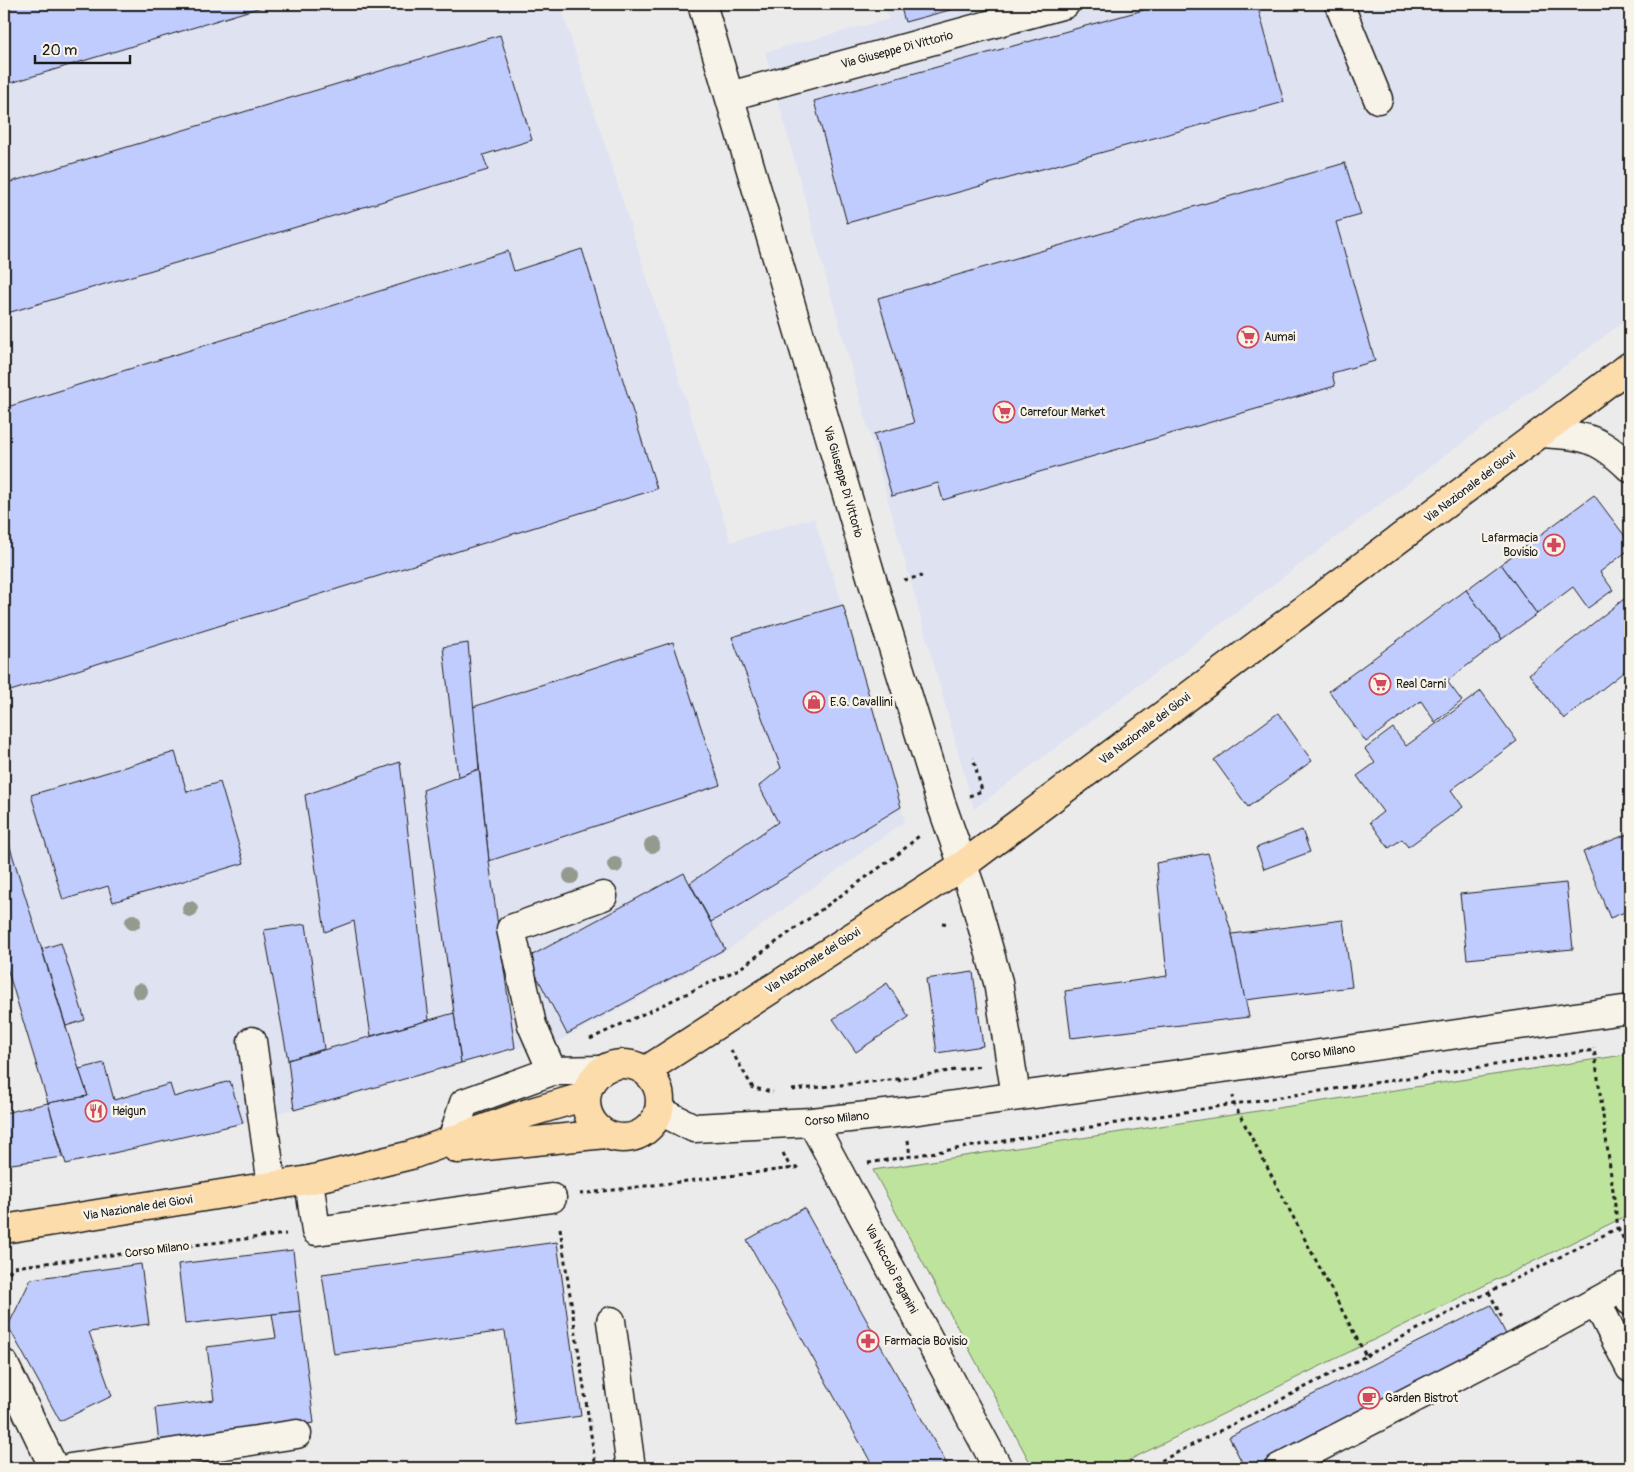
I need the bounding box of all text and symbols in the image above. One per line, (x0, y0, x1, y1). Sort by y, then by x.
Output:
street label: Via Giuseppe Di Vittorio (839, 28, 955, 72)
scale bar (35, 32, 130, 64)
text: 20 m (42, 41, 77, 60)
supermarket icon: Aumai (1236, 325, 1260, 349)
place label: Aumai (1264, 330, 1295, 345)
supermarket icon: Carrefour Market (992, 400, 1016, 424)
place label: Carrefour Market (1020, 405, 1105, 420)
street label: Via Giuseppe Di Vittorio (820, 424, 866, 540)
street label: Via Nazionale dei Giovi (1421, 448, 1519, 526)
place label: Lafarmacia Bovisio (1481, 531, 1539, 560)
pharmacy icon: Lafarmacia Bovisio (1542, 533, 1566, 557)
supermarket icon: Real Carni (1368, 672, 1392, 696)
place label: Real Carni (1396, 677, 1446, 692)
shop icon: E.G. Cavallini (802, 690, 826, 714)
street label: Via Nazionale dei Giovi (1096, 690, 1194, 768)
place label: E.G. Cavallini (830, 695, 893, 710)
street label: Via Nazionale dei Giovi (763, 925, 863, 997)
street label: Corso Milano (1290, 1041, 1357, 1065)
restaurant icon: Heigun (84, 1099, 108, 1123)
place label: Heigun (112, 1104, 146, 1119)
street label: Corso Milano (804, 1108, 871, 1130)
street label: Via Nazionale dei Giovi (82, 1192, 194, 1224)
street label: Via Niccolò Paganini (861, 1222, 921, 1316)
street label: Corso Milano (124, 1239, 191, 1261)
pharmacy icon: Farmacia Bovisio (856, 1329, 880, 1353)
place label: Farmacia Bovisio (884, 1334, 968, 1349)
cafe icon: Garden Bistrot (1357, 1386, 1381, 1410)
place label: Garden Bistrot (1385, 1391, 1458, 1406)

